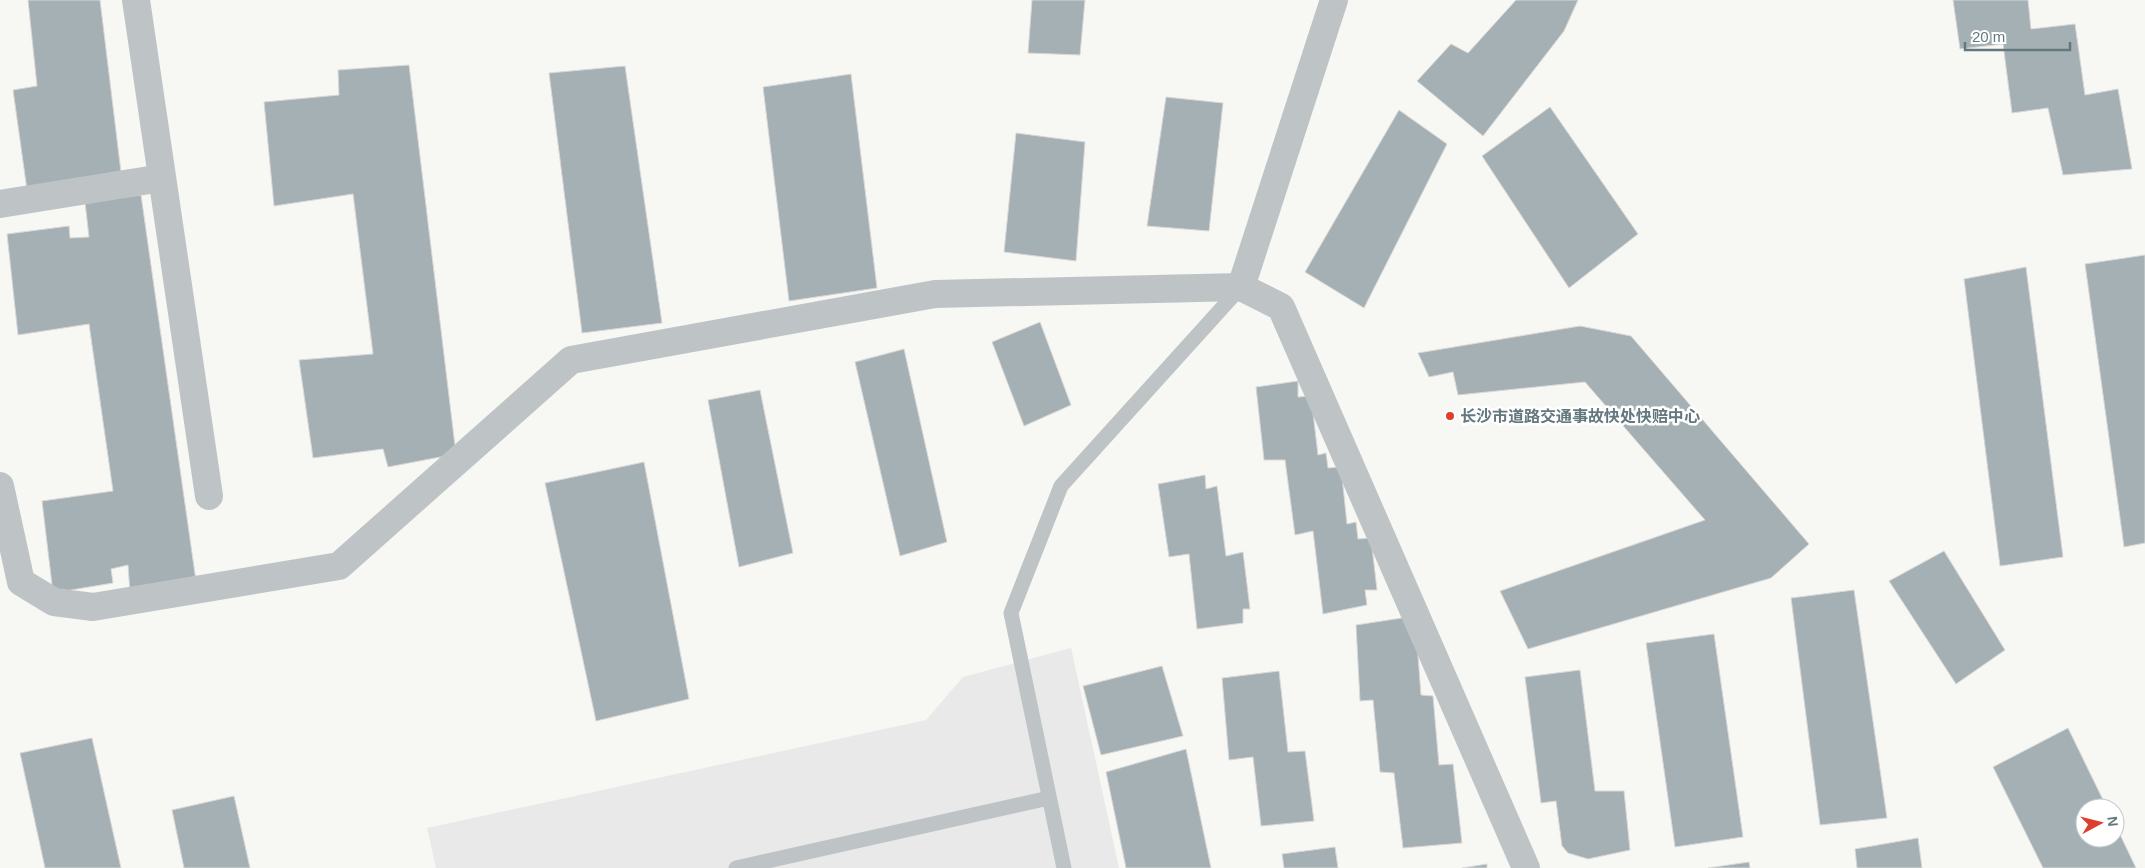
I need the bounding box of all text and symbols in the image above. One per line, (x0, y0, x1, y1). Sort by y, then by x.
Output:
scale bar (1965, 20, 2070, 52)
text: 20 m (1972, 28, 2005, 45)
place label: 长沙市道路交通事故快处快赔中心 (1460, 407, 1700, 425)
marker: 长沙市道路交通事故快处快赔中心 (1444, 410, 1456, 422)
north arrow (2075, 798, 2125, 848)
text: N (2104, 815, 2121, 827)

